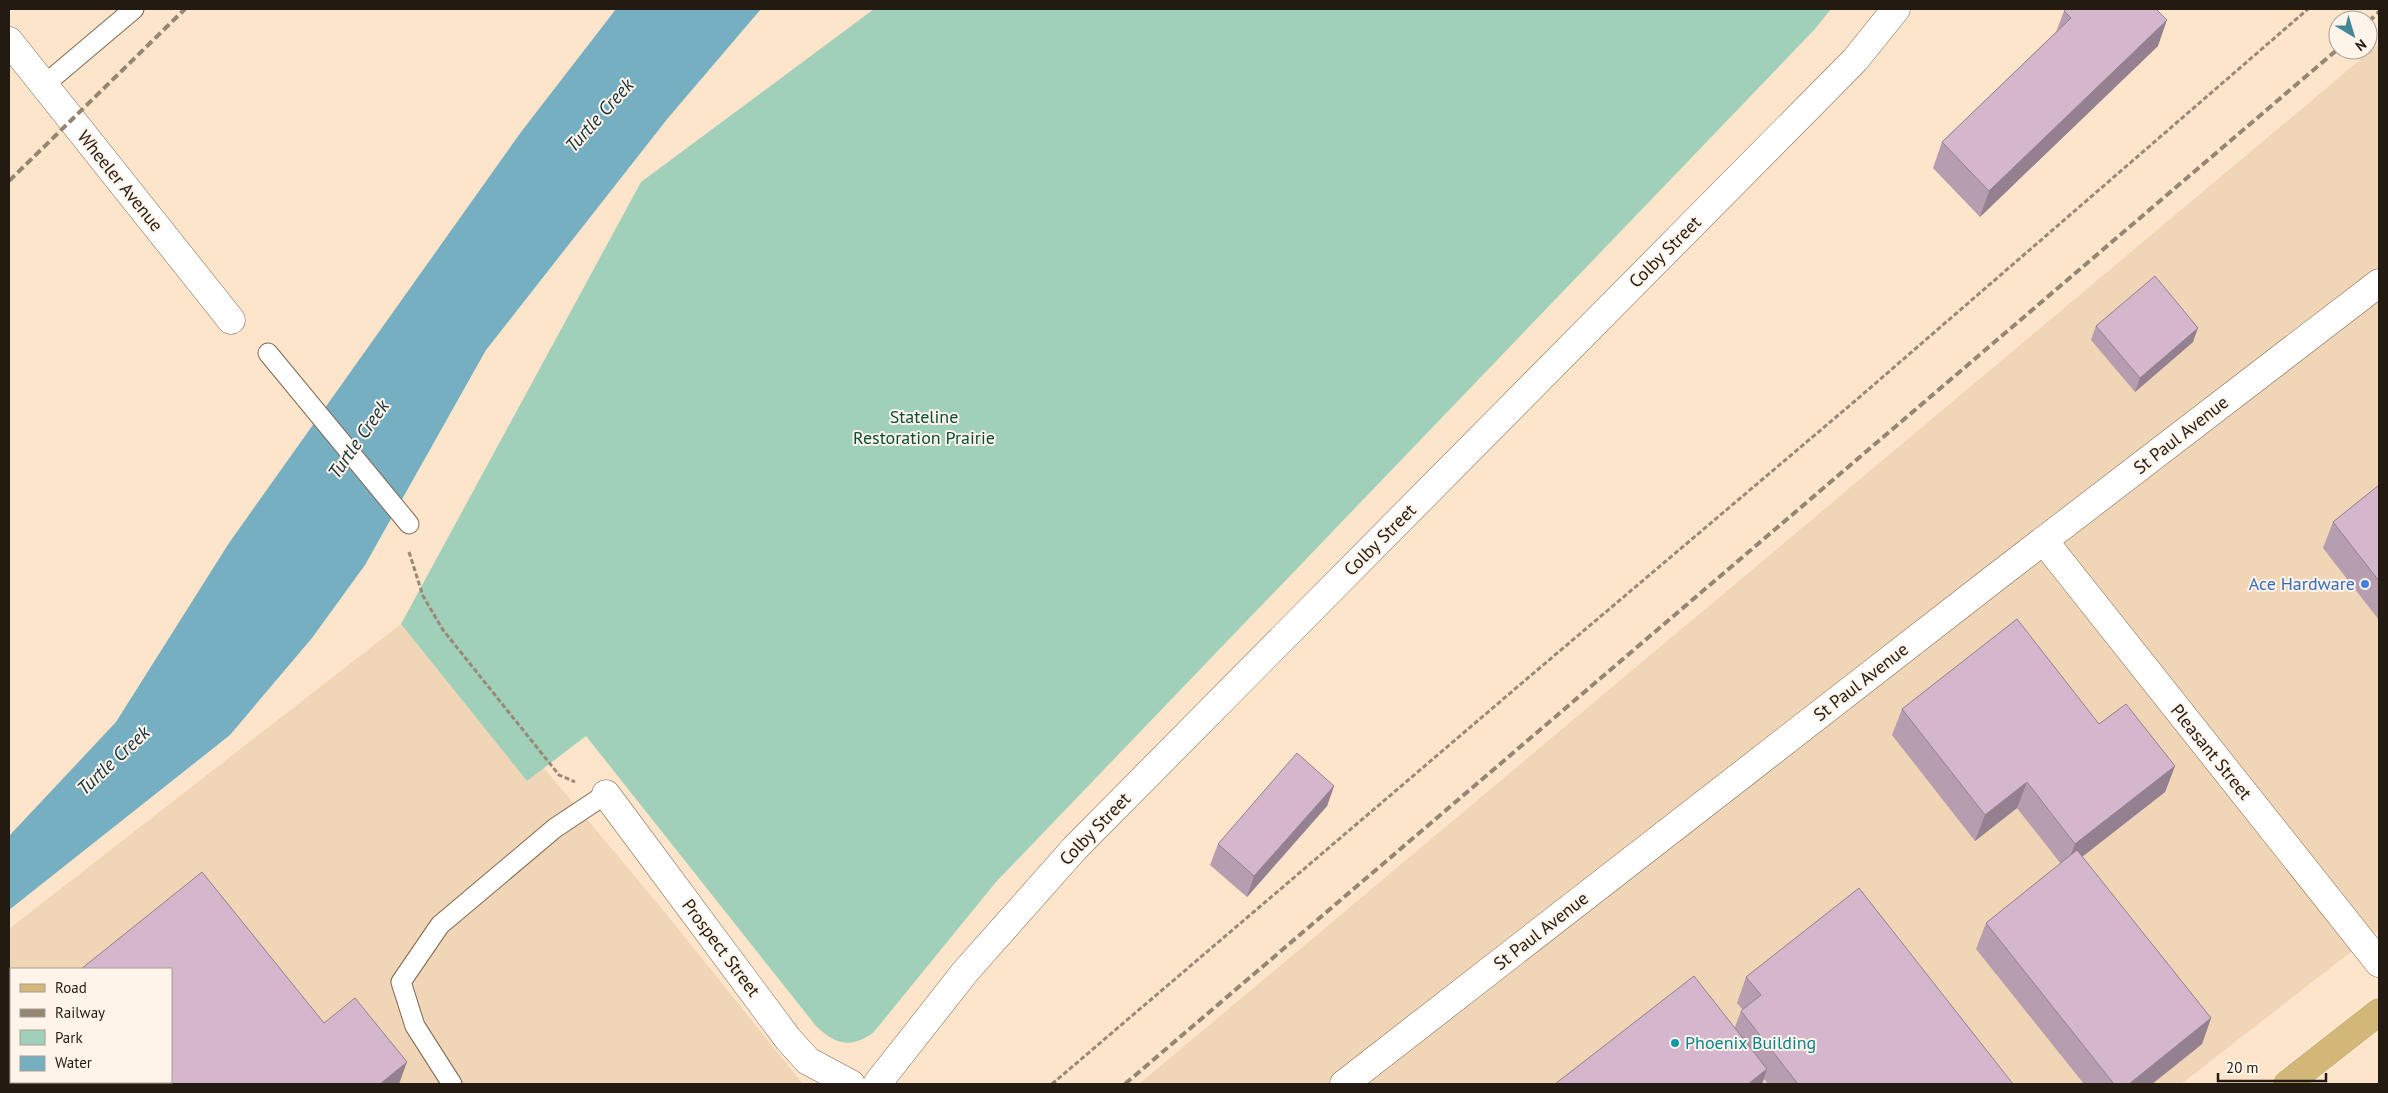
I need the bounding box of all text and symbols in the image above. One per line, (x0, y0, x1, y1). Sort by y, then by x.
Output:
north arrow (2328, 10, 2378, 60)
text: N (2352, 35, 2370, 55)
water label: Turtle Creek (560, 72, 639, 157)
street label: Wheeler Avenue (72, 125, 168, 236)
street label: Colby Street (1624, 211, 1706, 293)
street label: St Paul Avenue (2129, 390, 2233, 479)
water label: Turtle Creek (322, 394, 395, 483)
park label: Stateline Restoration Prairie (853, 405, 995, 449)
street label: Colby Street (1339, 499, 1421, 581)
place label: Ace Hardware (2249, 572, 2355, 595)
marker: Ace Hardware (2359, 578, 2371, 590)
street label: St Paul Avenue (1809, 637, 1913, 726)
street label: Pleasant Street (2166, 699, 2257, 804)
water label: Turtle Creek (72, 719, 156, 800)
street label: Colby Street (1054, 787, 1135, 870)
street label: St Paul Avenue (1489, 886, 1593, 975)
street label: Prospect Street (677, 894, 766, 1001)
legend (10, 968, 172, 1083)
text: Road (55, 978, 87, 997)
text: Railway (55, 1003, 105, 1022)
text: Park (55, 1028, 83, 1047)
place label: Phoenix Building (1685, 1031, 1816, 1054)
marker: Phoenix Building (1669, 1037, 1681, 1049)
scale bar (2218, 1050, 2326, 1082)
text: Water (55, 1053, 92, 1072)
text: 20 m (2226, 1058, 2259, 1077)

